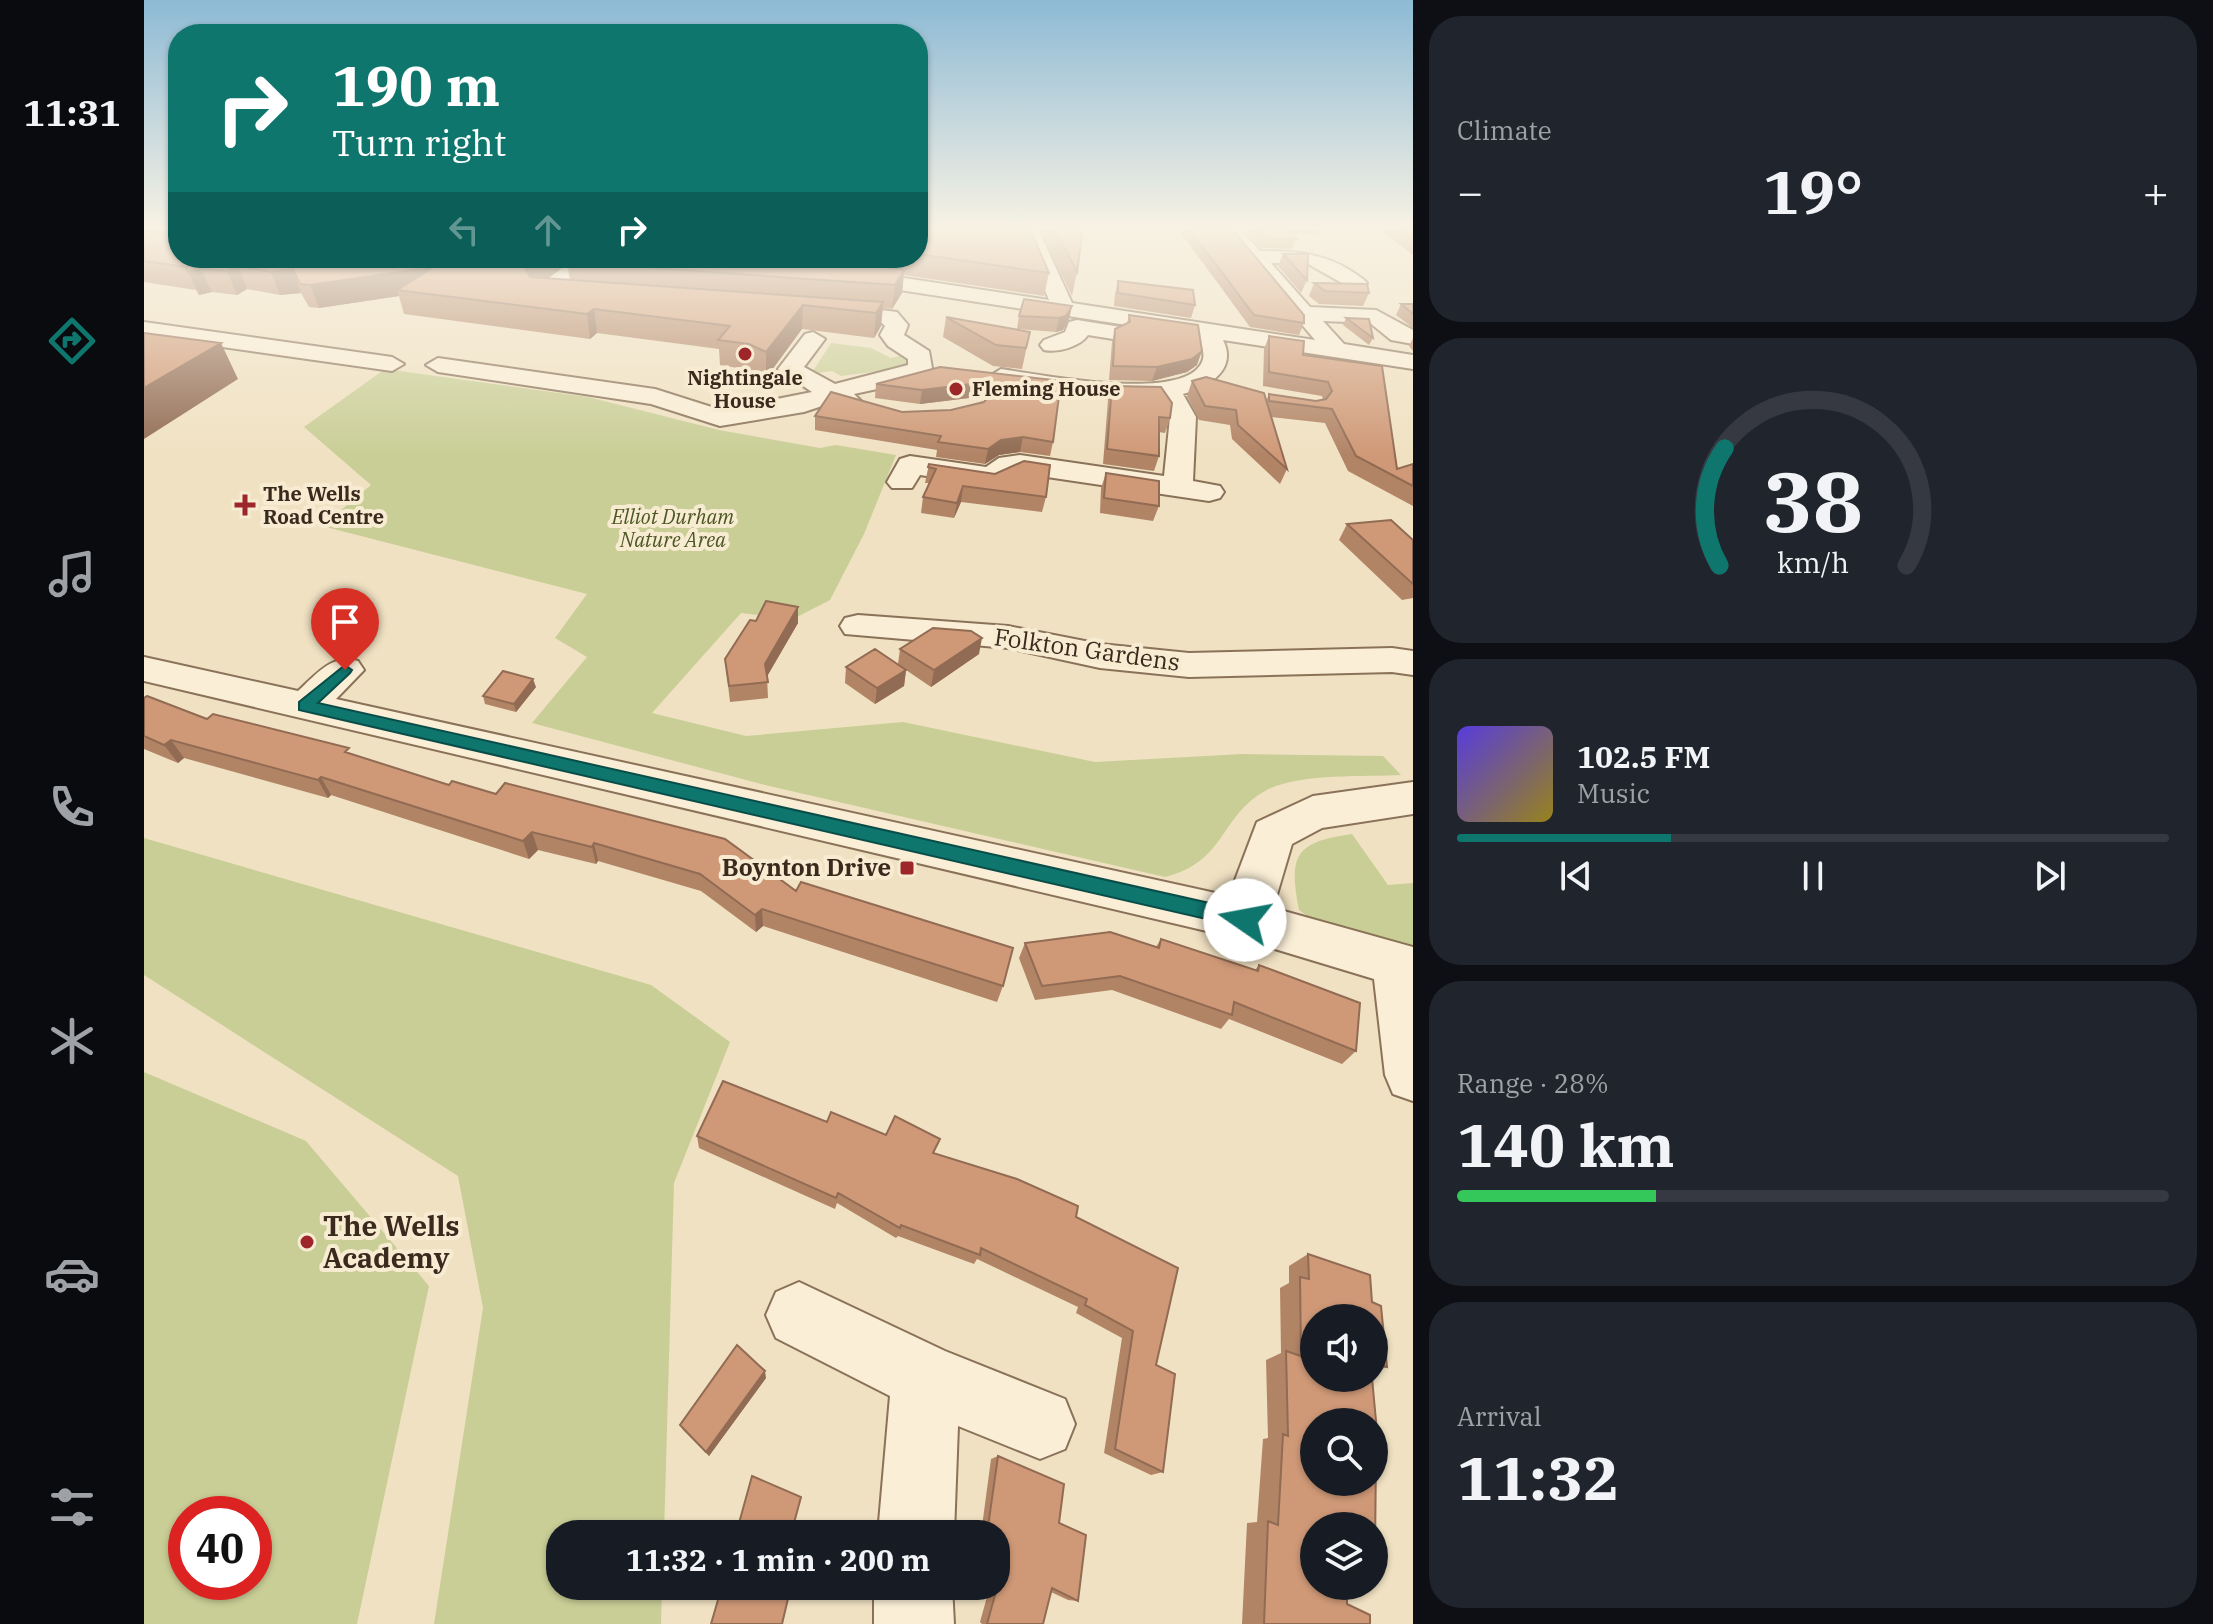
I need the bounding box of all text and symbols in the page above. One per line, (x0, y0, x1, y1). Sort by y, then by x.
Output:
text: 190 m (332, 49, 500, 121)
icon: right (200, 56, 304, 160)
text: 11:31 (23, 89, 121, 136)
text: Climate (1457, 113, 1552, 147)
text: Turn right (332, 119, 506, 166)
text: 19° (1763, 152, 1863, 231)
text: − (1457, 163, 1483, 220)
text: + (2143, 163, 2169, 220)
icon: left (442, 208, 486, 252)
icon: ahead (526, 208, 570, 252)
icon: right (610, 208, 654, 252)
icon: directions (44, 313, 100, 369)
marker: Nightingale House (736, 345, 754, 363)
place label: Nightingale House (687, 364, 803, 414)
place label: Fleming House (972, 375, 1121, 402)
marker: Fleming House (947, 380, 965, 398)
text: 38 (1763, 447, 1863, 555)
place label: The Wells Road Centre (263, 480, 384, 530)
marker: The Wells Road Centre (234, 494, 256, 516)
park label: Elliot Durham Nature Area (611, 503, 734, 553)
text: km/h (1777, 545, 1849, 582)
icon: music (44, 546, 100, 602)
pin (311, 588, 379, 670)
icon: arrive (323, 600, 367, 644)
street label: Folkton Gardens (992, 620, 1182, 678)
text: 102.5 FM (1577, 737, 1710, 776)
text: Music (1577, 776, 1650, 810)
icon: phone (44, 779, 100, 835)
place label: Boynton Drive (722, 851, 891, 883)
icon: previous (1554, 854, 1598, 898)
icon: pause (1791, 854, 1835, 898)
icon: next (2028, 854, 2072, 898)
marker: Boynton Drive (898, 859, 916, 877)
position arrow (1203, 878, 1287, 962)
icon: climate (44, 1013, 100, 1069)
text: Range · 28% (1457, 1066, 1609, 1100)
text: 140 km (1457, 1105, 1675, 1184)
place label: The Wells Academy (323, 1207, 460, 1276)
marker: The Wells Academy (298, 1233, 316, 1251)
icon: car (44, 1246, 100, 1302)
map controls (1300, 1304, 1388, 1600)
button: sound (1300, 1304, 1388, 1392)
text: Arrival (1457, 1399, 1542, 1433)
button: search (1300, 1408, 1388, 1496)
text: 11:32 (1457, 1438, 1619, 1517)
icon: filters (44, 1479, 100, 1535)
speed limit sign: 40 (168, 1496, 272, 1600)
button: layers (1300, 1512, 1388, 1600)
text: 11:32 · 1 min · 200 m (626, 1540, 930, 1579)

